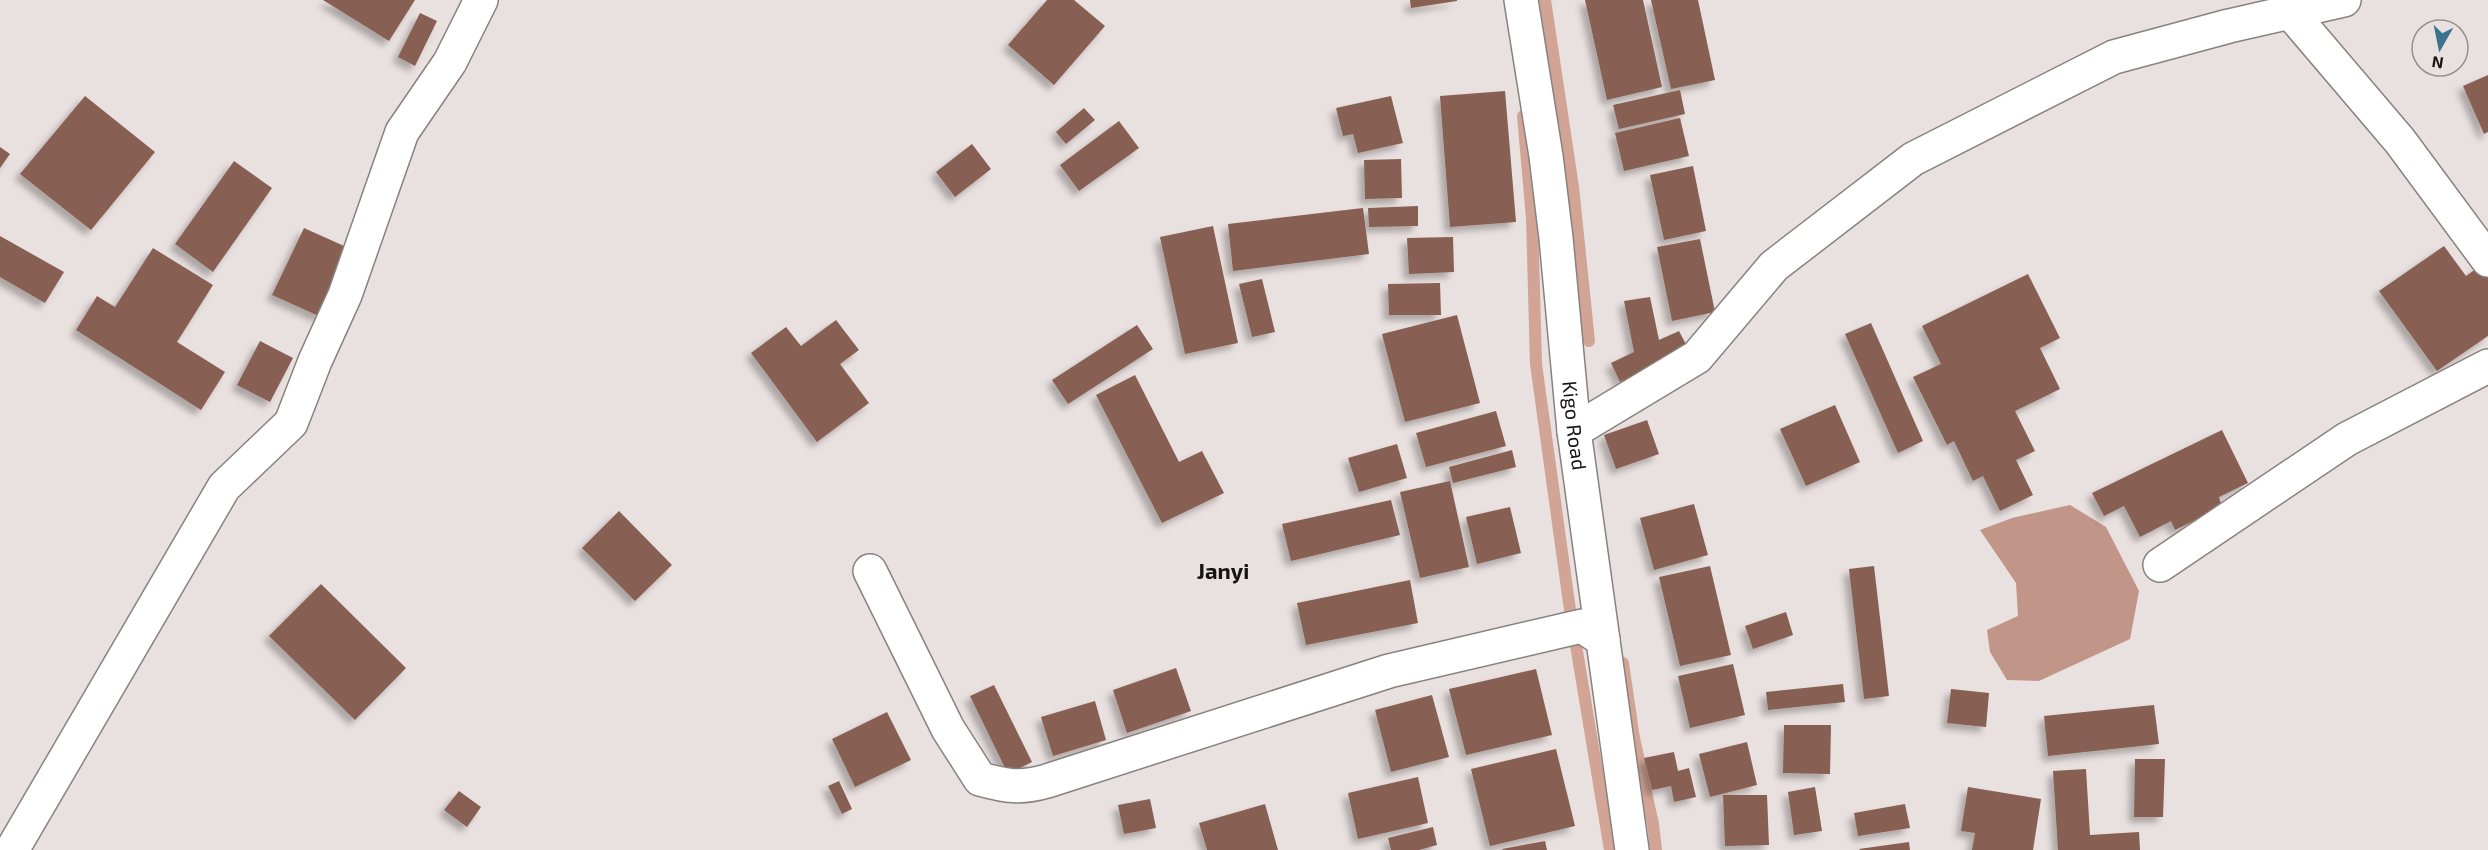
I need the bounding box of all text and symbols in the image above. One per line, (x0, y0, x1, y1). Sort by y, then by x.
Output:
north arrow (2410, 18, 2470, 78)
text: N (2430, 53, 2445, 74)
street label: Kigo Road (1558, 380, 1592, 472)
district label: Janyi (1197, 557, 1249, 584)

